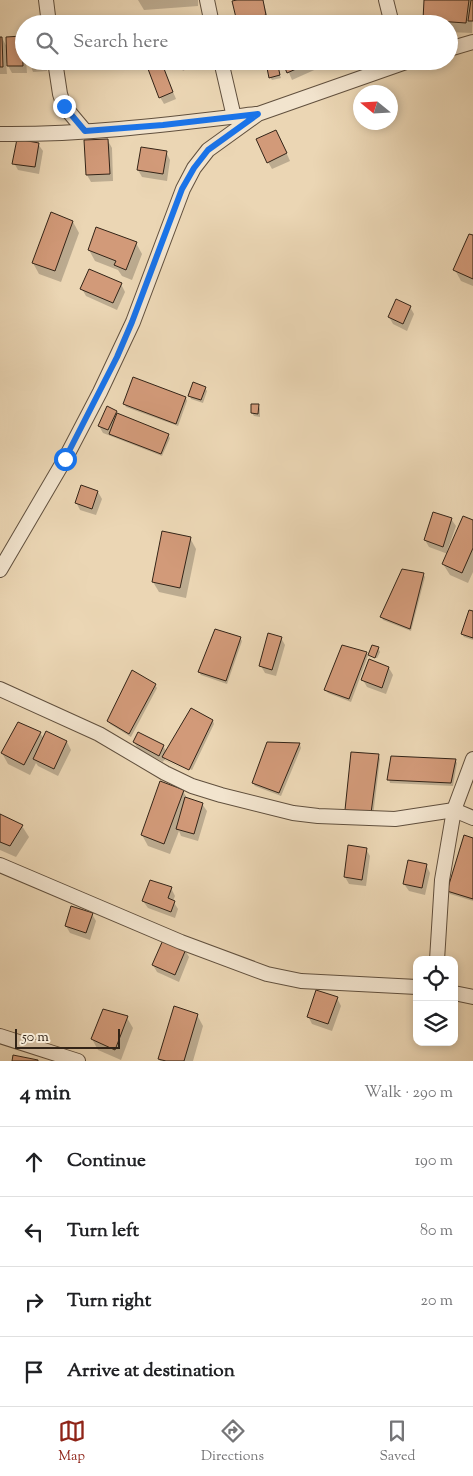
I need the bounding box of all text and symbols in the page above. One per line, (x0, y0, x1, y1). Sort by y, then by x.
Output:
search box (15, 15, 458, 70)
icon: search (33, 29, 61, 57)
text: Search here (73, 29, 168, 56)
north arrow (353, 85, 398, 130)
route end (53, 95, 76, 118)
route start (54, 448, 77, 471)
map controls (413, 956, 458, 1046)
button: locate (413, 956, 458, 1001)
button: layers (413, 1001, 458, 1046)
scale bar (15, 1026, 120, 1049)
text: 50 m (22, 1028, 49, 1048)
text: 4 min (20, 1079, 71, 1109)
text: Walk · 290 m (364, 1082, 453, 1105)
icon: ahead (20, 1148, 48, 1176)
text: Continue (67, 1148, 146, 1175)
text: 190 m (415, 1150, 453, 1173)
icon: left (20, 1218, 48, 1246)
text: Turn left (67, 1218, 139, 1245)
text: 80 m (420, 1220, 453, 1243)
icon: right (20, 1288, 48, 1316)
text: Turn right (67, 1288, 151, 1315)
text: 20 m (420, 1290, 453, 1313)
icon: arrive (20, 1358, 48, 1386)
text: Arrive at destination (67, 1358, 235, 1385)
tab: Map (58, 1417, 86, 1467)
tab: Directions (201, 1417, 264, 1467)
tab: Saved (379, 1417, 415, 1467)

